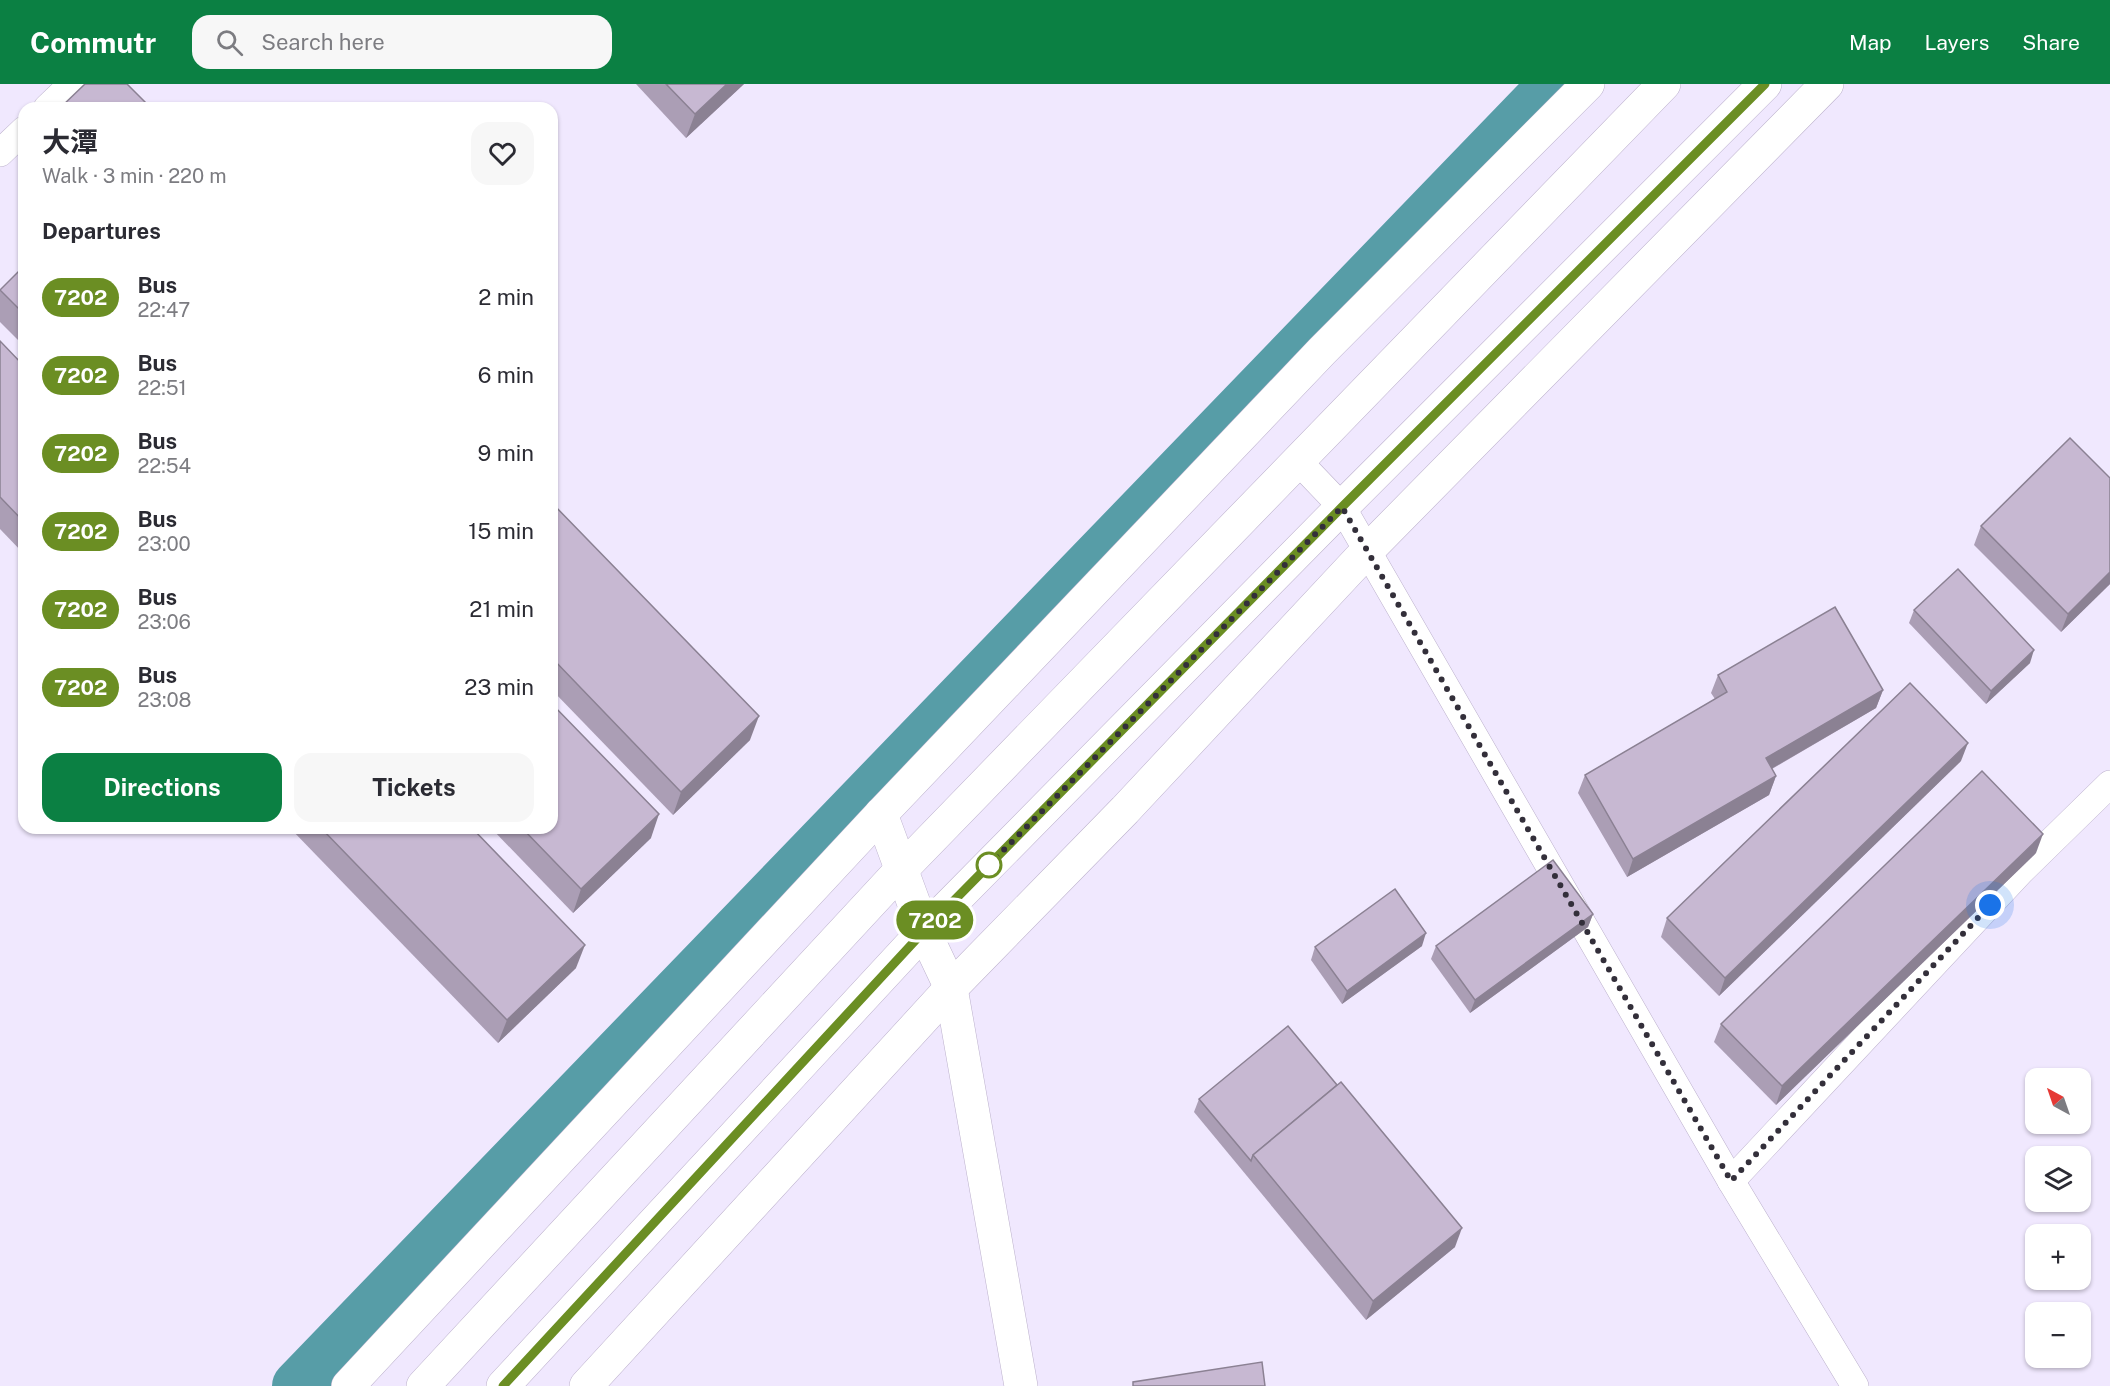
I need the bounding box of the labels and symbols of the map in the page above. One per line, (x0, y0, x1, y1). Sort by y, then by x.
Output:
unlabelled marker (976, 852, 1002, 878)
your location (1975, 890, 2005, 920)
line badge: 7202 (893, 900, 977, 940)
north arrow (2025, 1068, 2091, 1134)

